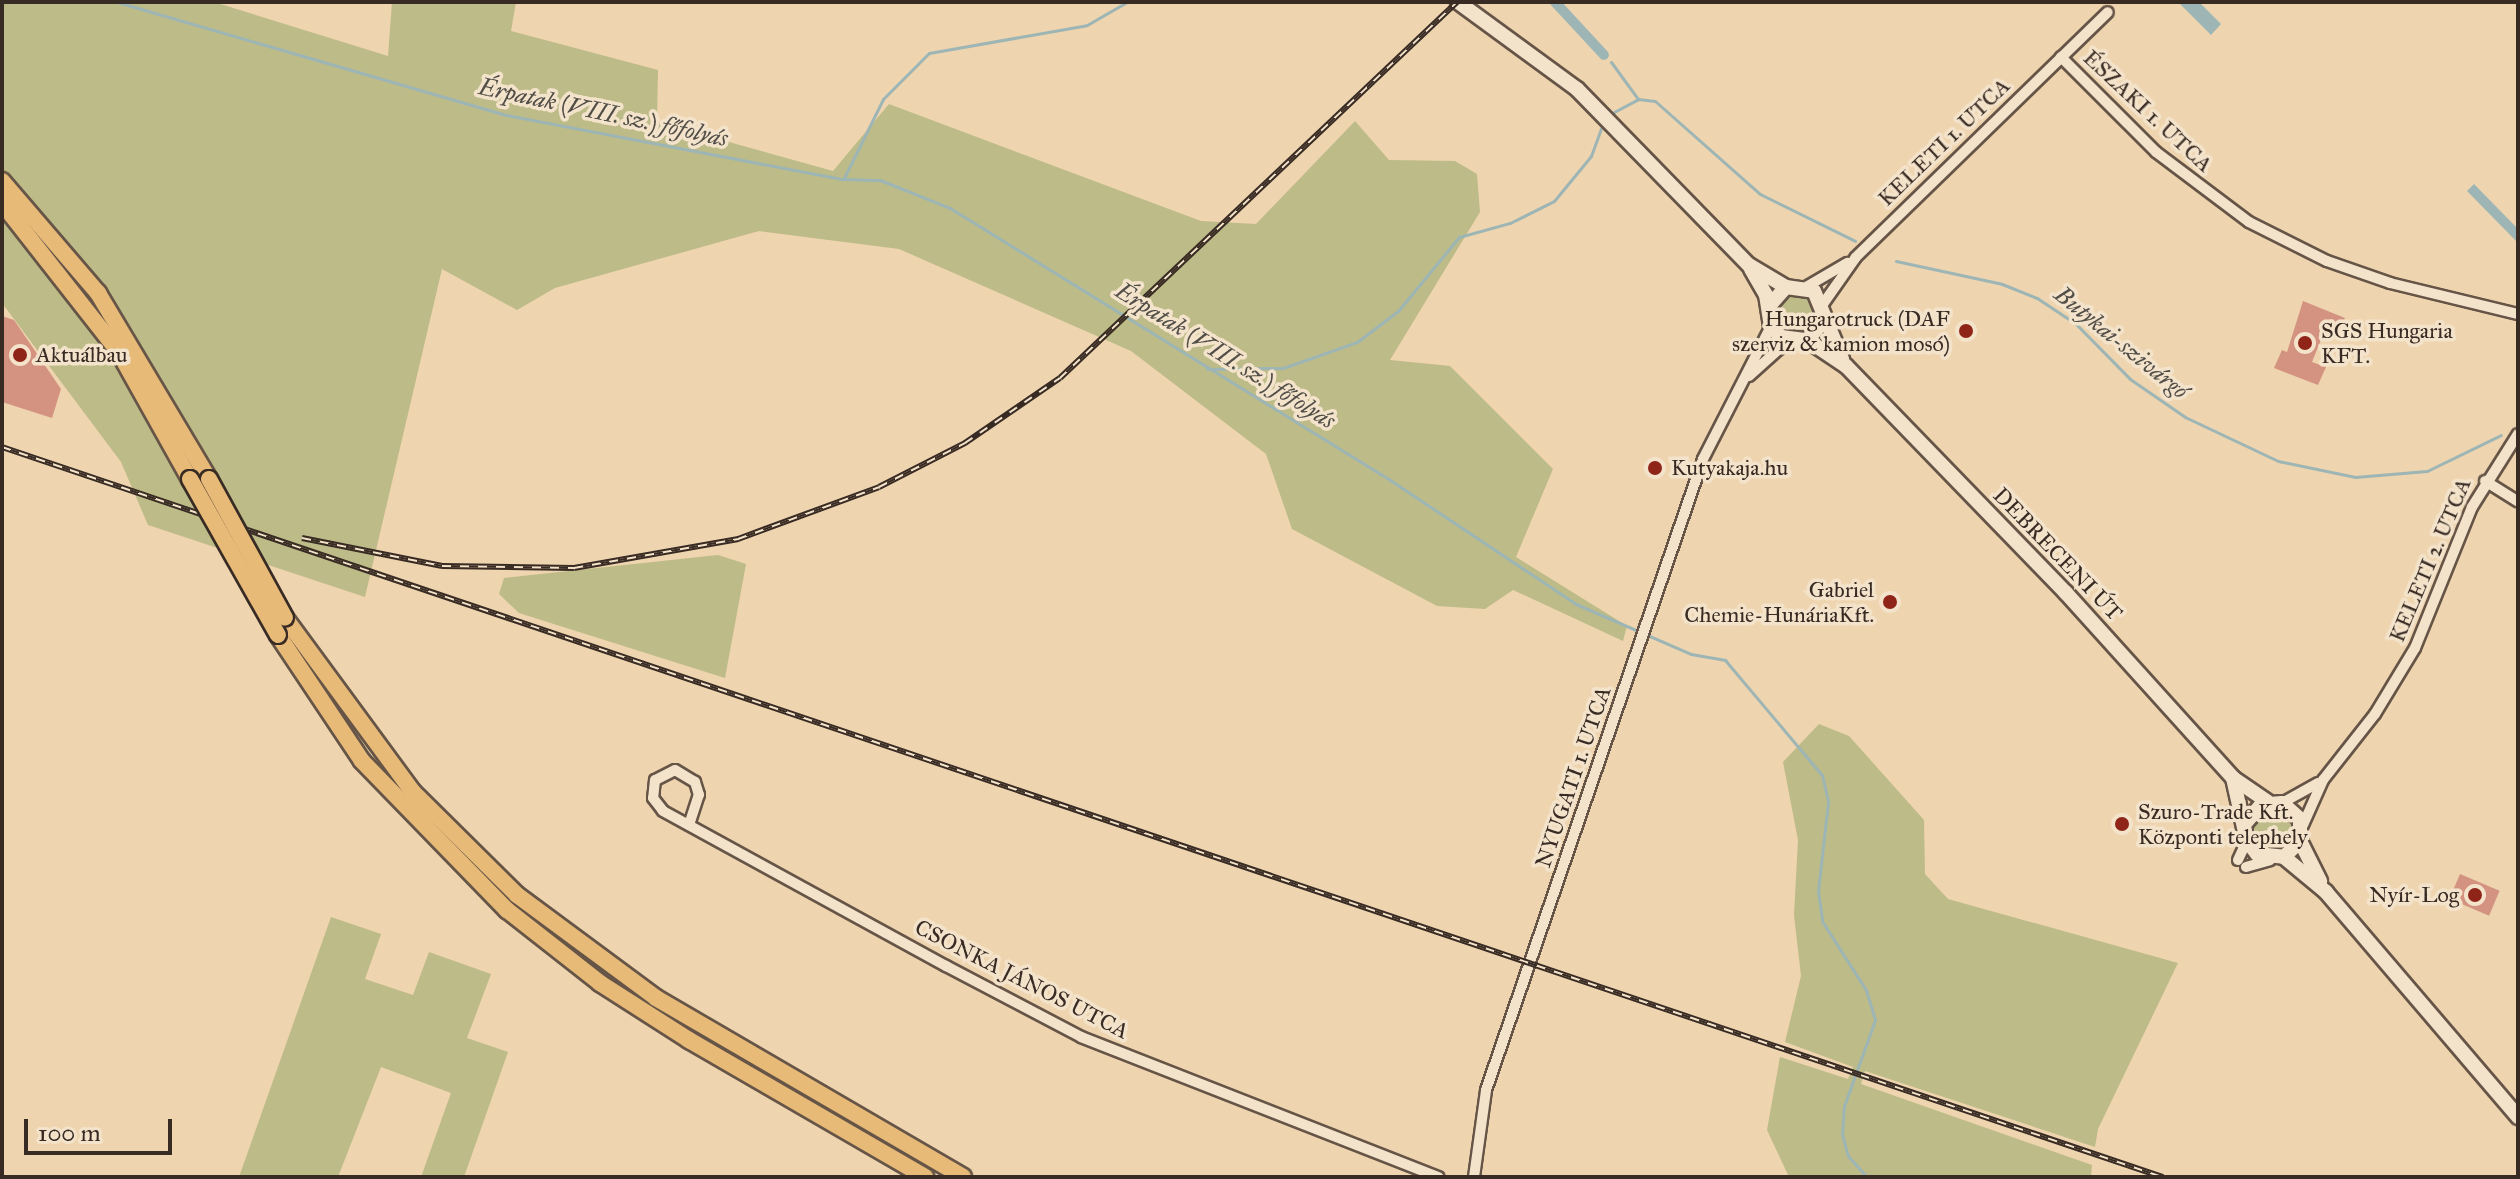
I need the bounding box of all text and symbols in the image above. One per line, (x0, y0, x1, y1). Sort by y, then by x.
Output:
street label: ÉSZAKI 1. UTCA (2078, 44, 2218, 178)
water label: Érpatak (VIII. sz.) főfolyás (476, 72, 730, 154)
street label: KELETI 1. UTCA (1873, 72, 2015, 212)
water label: Érpatak (VIII. sz.) főfolyás (1110, 276, 1340, 436)
water label: Butykai-szivárgó (2048, 280, 2194, 406)
place label: Hungarotruck (DAF szerviz & kamion mosó) (1732, 305, 1950, 356)
place label: SGS Hungaria KFT. (2321, 317, 2453, 368)
marker: Hungarotruck (DAF szerviz & kamion mosó) (1957, 322, 1975, 340)
marker: SGS Hungaria KFT. (2296, 334, 2314, 352)
place label: Aktuálbau (36, 342, 127, 368)
marker: Aktuálbau (11, 346, 29, 364)
place label: Kutyakaja.hu (1671, 455, 1788, 481)
marker: Kutyakaja.hu (1646, 459, 1664, 477)
street label: KELETI 2. UTCA (2384, 474, 2476, 646)
street label: DEBRECENI ÚT (1988, 482, 2128, 626)
place label: Gabriel Chemie-HunáriaKft. (1684, 576, 1874, 628)
marker: Gabriel Chemie-HunáriaKft. (1881, 593, 1899, 611)
street label: NYUGATI 1. UTCA (1530, 683, 1616, 871)
place label: Szuro-Trade Kft. Központi telephely (2138, 798, 2307, 850)
marker: Szuro-Trade Kft. Központi telephely (2113, 815, 2131, 833)
place label: Nyír-Log (2369, 882, 2459, 908)
marker: Nyír-Log (2466, 886, 2484, 904)
street label: CSONKA JÁNOS UTCA (911, 914, 1133, 1044)
scale bar (28, 1103, 176, 1153)
text: 100 m (38, 1118, 101, 1148)

